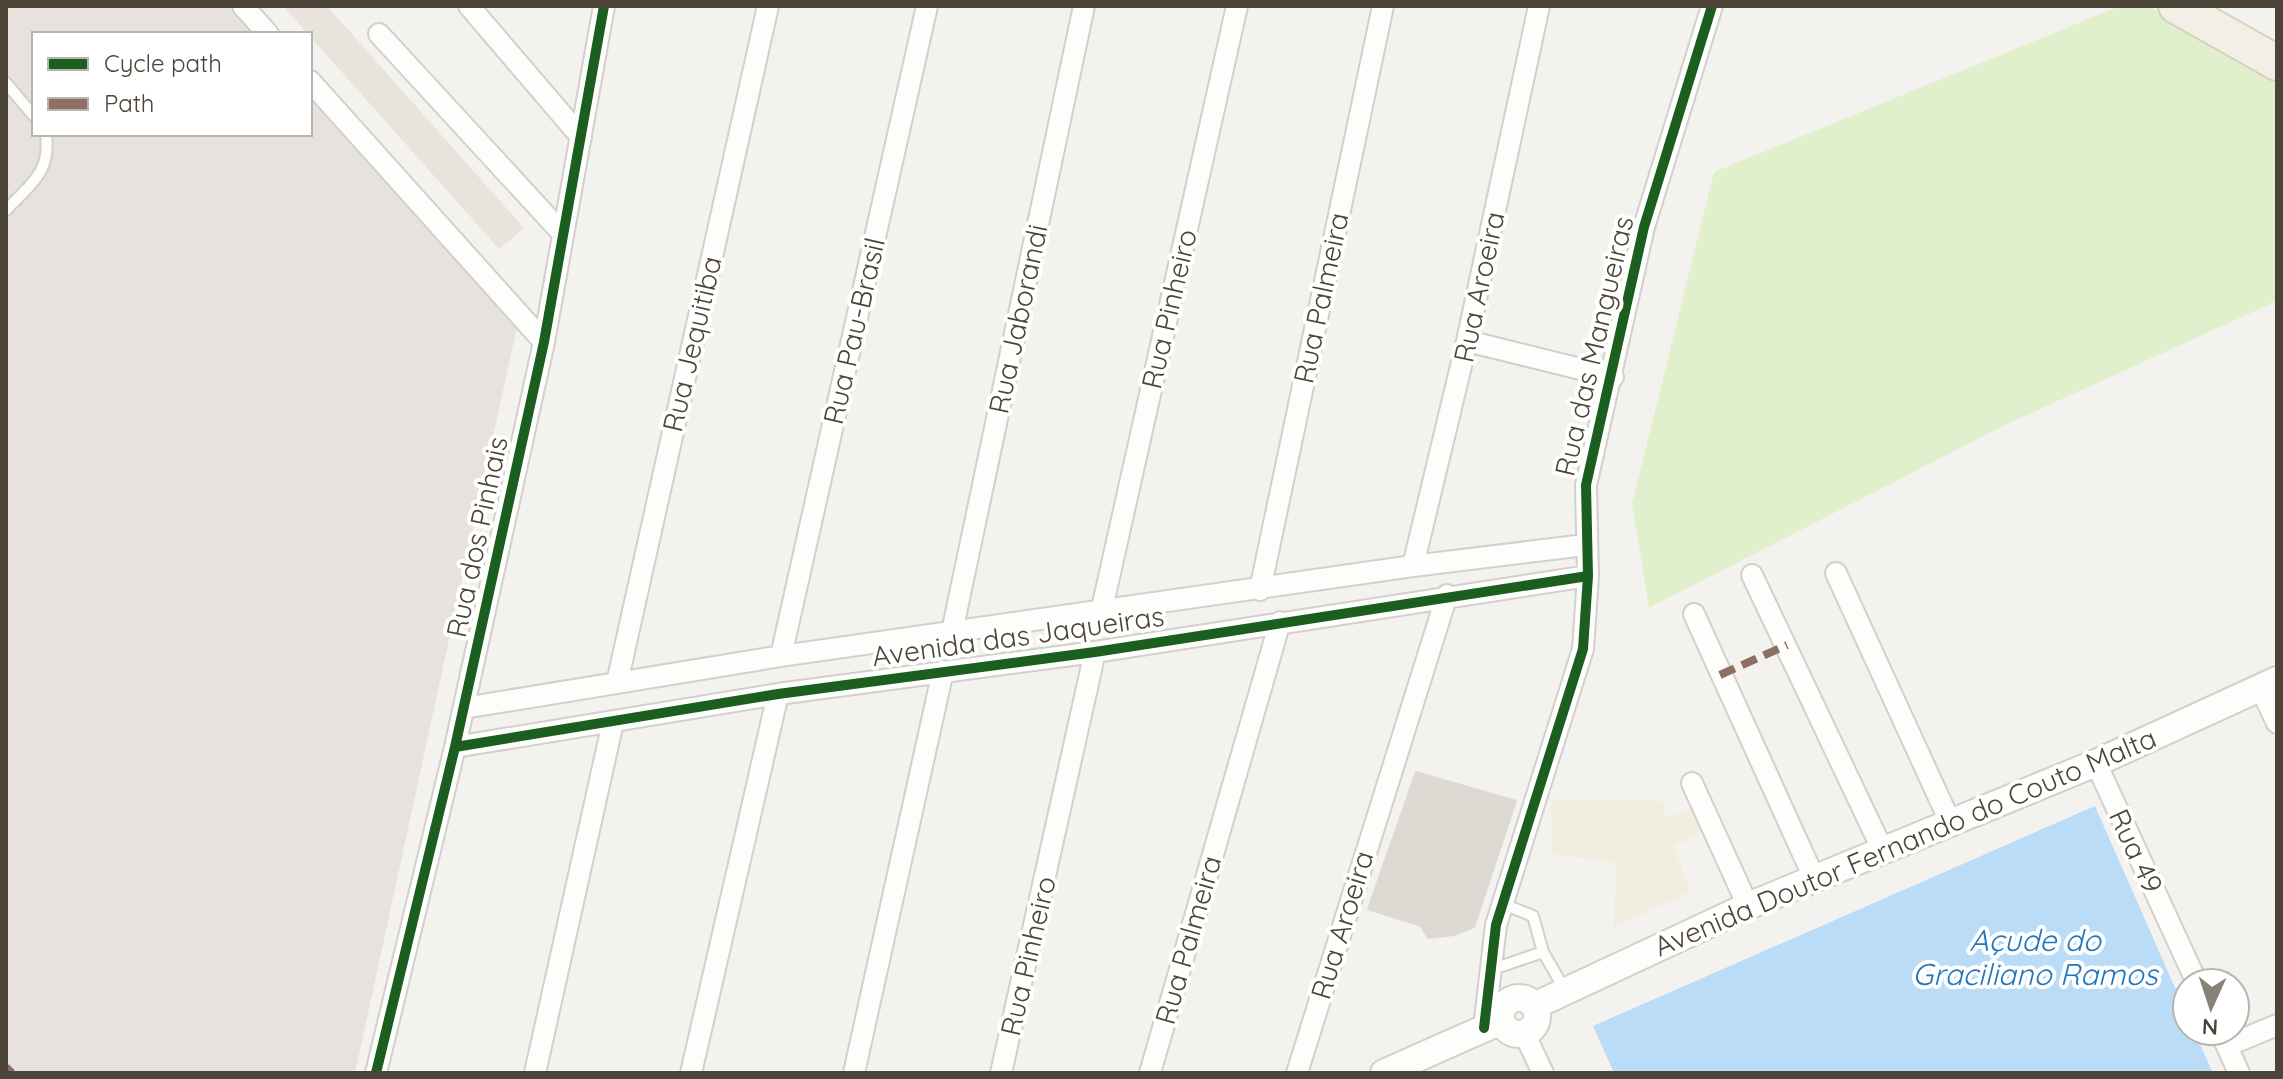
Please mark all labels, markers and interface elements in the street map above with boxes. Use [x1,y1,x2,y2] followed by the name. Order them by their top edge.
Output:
[32,32,312,136] legend
[104,48,222,78] text: Cycle path
[104,88,155,118] text: Path
[1445,208,1512,366] street label: Rua Aroeira
[1285,209,1356,387] street label: Rua Palmeira
[1547,213,1640,479] street label: Rua das Mangueiras
[980,221,1055,417] street label: Rua Jaborandi
[1133,226,1204,392] street label: Rua Pinheiro
[815,234,892,428] street label: Rua Pau-Brasil
[654,253,729,435] street label: Rua Jequitiba
[438,433,515,641] street label: Rua dos Pinhais
[870,598,1166,673] street label: Avenida das Jaqueiras
[1649,720,2161,964] street label: Avenida Doutor Fernando do Couto Malta
[2102,803,2171,898] street label: Rua 49
[1302,846,1381,1003] street label: Rua Aroeira
[1147,852,1228,1028] street label: Rua Palmeira
[992,873,1063,1039] street label: Rua Pinheiro
[1912,921,2160,993] water label: Açude do Graciliano Ramos
[2171,967,2251,1047] north arrow
[2201,1013,2219,1041] text: N

